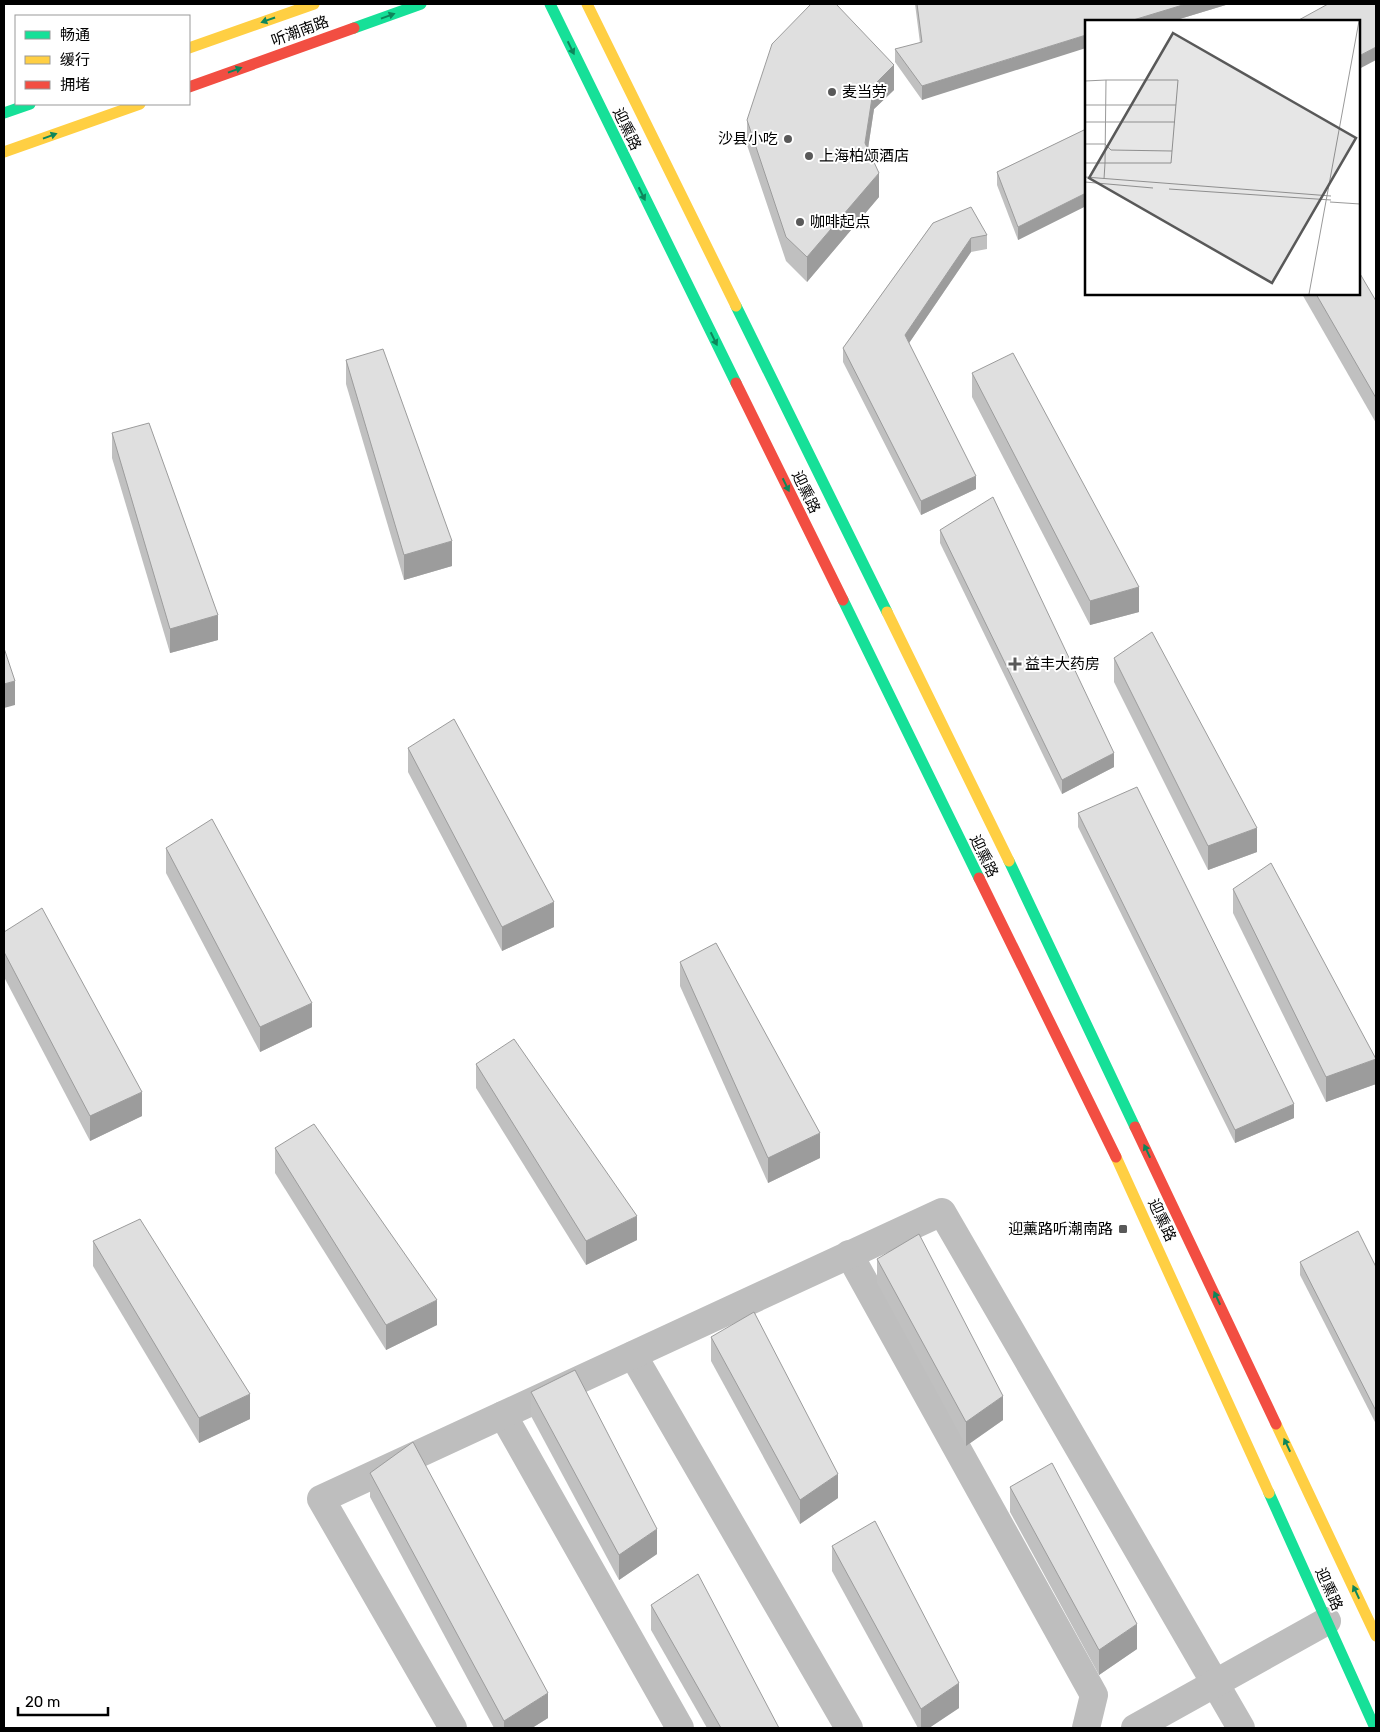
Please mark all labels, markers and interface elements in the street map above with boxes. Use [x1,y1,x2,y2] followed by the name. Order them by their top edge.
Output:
[269,12,331,50] street label: 听潮南路
[381,12,396,20] one-way arrow
[15,15,190,105] legend
[260,16,275,24] one-way arrow
[1085,20,1360,295] inset map
[60,26,90,44] text: 畅通
[567,41,575,55] one-way arrow
[60,51,90,69] text: 缓行
[227,66,242,73] one-way arrow
[60,76,90,94] text: 拥堵
[842,83,887,101] place label: 麦当劳
[826,86,838,98] marker: 麦当劳
[609,105,645,153] street label: 迎熏路
[718,130,778,148] place label: 沙县小吃
[42,132,57,139] one-way arrow
[782,133,794,145] marker: 沙县小吃
[819,147,909,165] place label: 上海柏颂酒店
[803,150,815,162] marker: 上海柏颂酒店
[638,186,646,201] one-way arrow
[810,213,870,231] place label: 咖啡起点
[794,216,806,228] marker: 咖啡起点
[710,332,718,347] one-way arrow
[788,468,824,516] street label: 迎熏路
[781,478,790,493] one-way arrow
[1025,655,1100,673] place label: 益丰大药房
[1009,658,1021,670] marker: 益丰大药房
[966,832,1002,880] street label: 迎熏路
[1143,1144,1151,1158] one-way arrow
[1144,1196,1180,1244] street label: 迎熏路
[1008,1220,1113,1238] place label: 迎薰路听潮南路
[1117,1223,1129,1235] marker: 迎薰路听潮南路
[1213,1291,1221,1305] one-way arrow
[1283,1438,1291,1452] one-way arrow
[1312,1565,1346,1613] street label: 迎熏路
[1351,1585,1359,1599] one-way arrow
[18,1684,108,1716] scale bar
[25,1693,60,1711] text: 20 m

